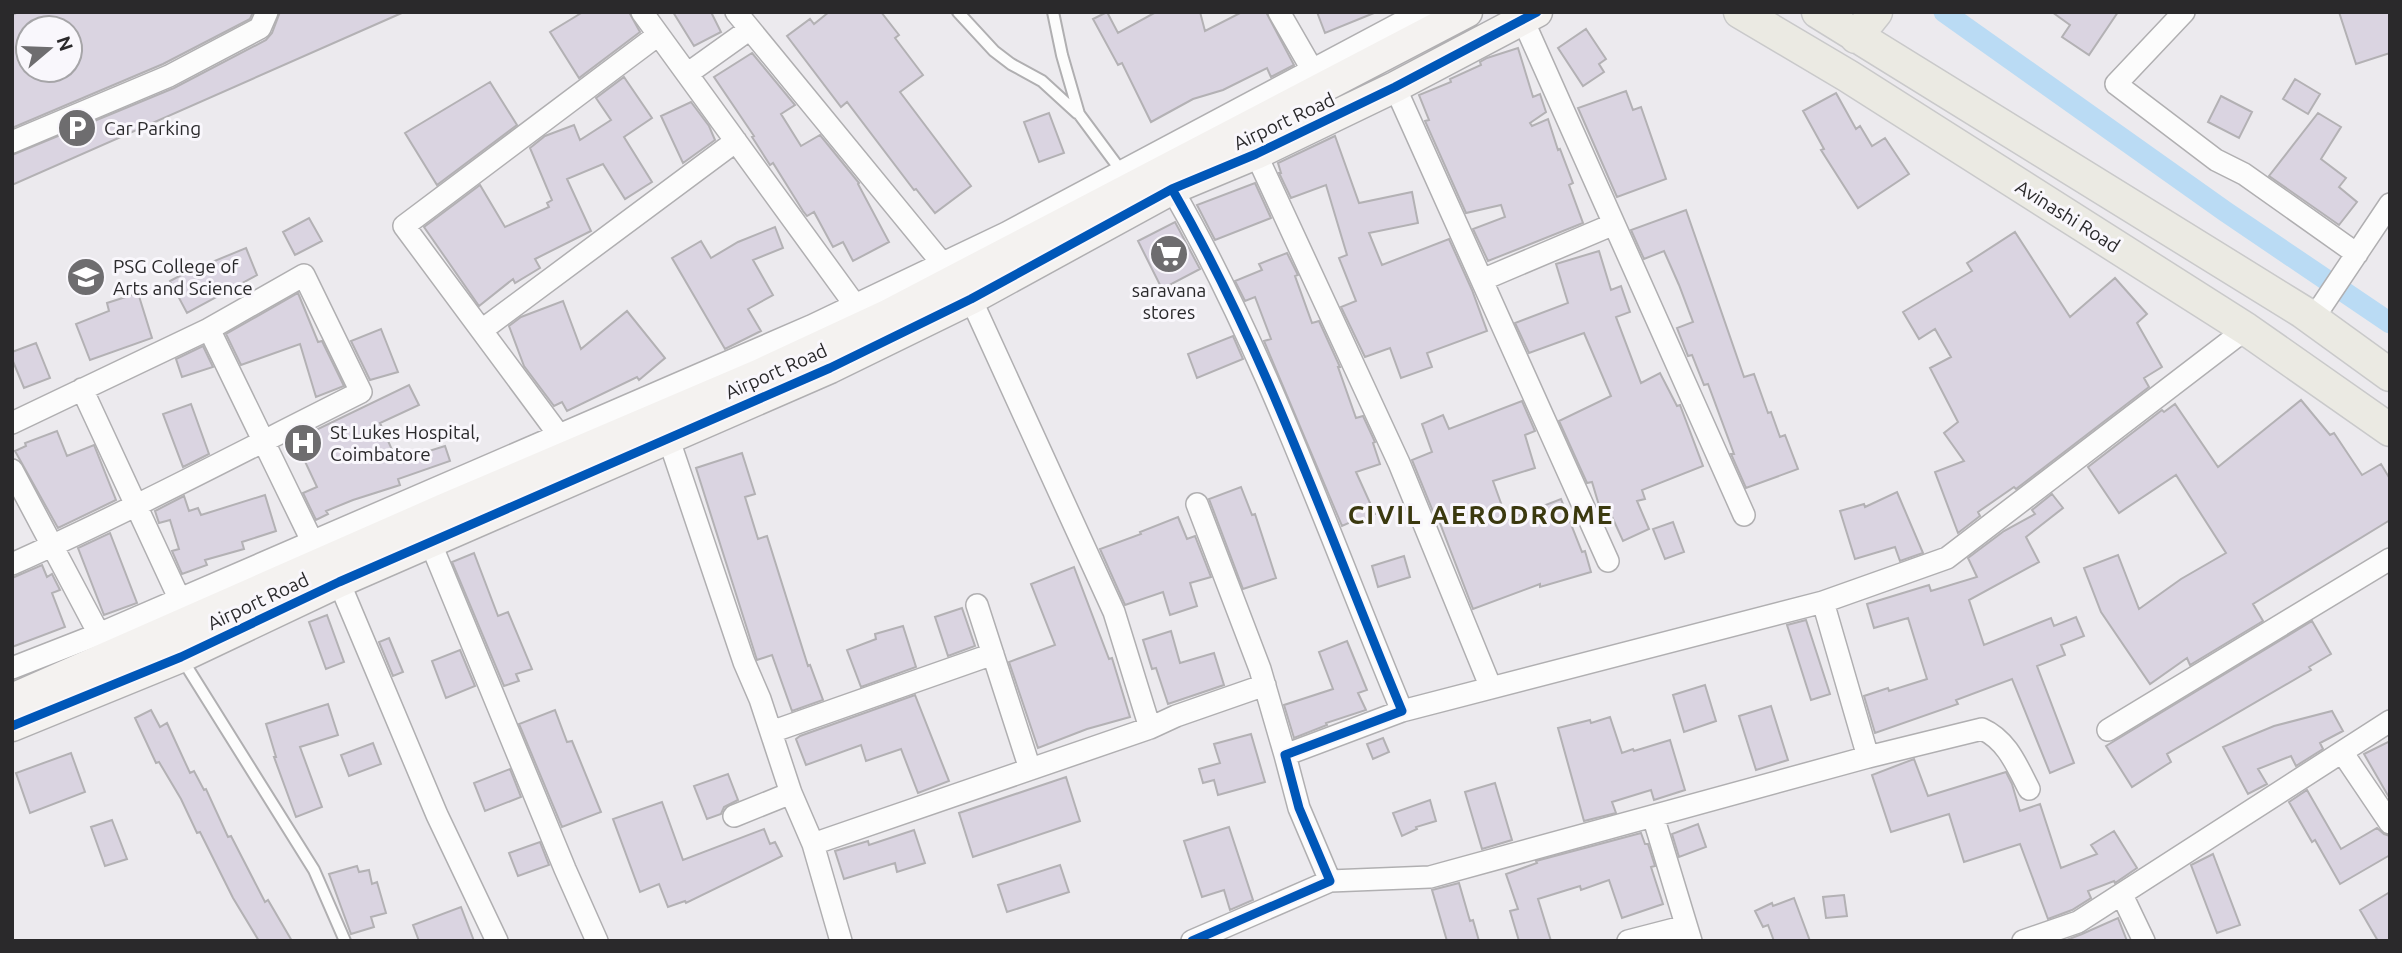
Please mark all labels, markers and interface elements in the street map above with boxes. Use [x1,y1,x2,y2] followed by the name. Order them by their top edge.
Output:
[14,14,84,84] north arrow
[52,33,78,54] text: N
[1230,88,1338,154] street label: Airport Road
[56,107,98,149] parking icon: Car Parking
[104,117,201,139] place label: Car Parking
[2012,175,2124,257] street label: Avinashi Road
[1148,233,1190,275] supermarket icon: saravana stores
[113,255,253,299] place label: PSG College of Arts and Science
[65,256,107,298] school or university icon: PSG College of Arts and Science
[1132,279,1206,323] place label: saravana stores
[722,339,830,403] street label: Airport Road
[330,421,480,465] place label: St Lukes Hospital, Coimbatore
[282,422,324,464] hospital icon: St Lukes Hospital, Coimbatore
[1348,500,1614,529] district label: CIVIL AERODROME
[204,568,312,634] street label: Airport Road

